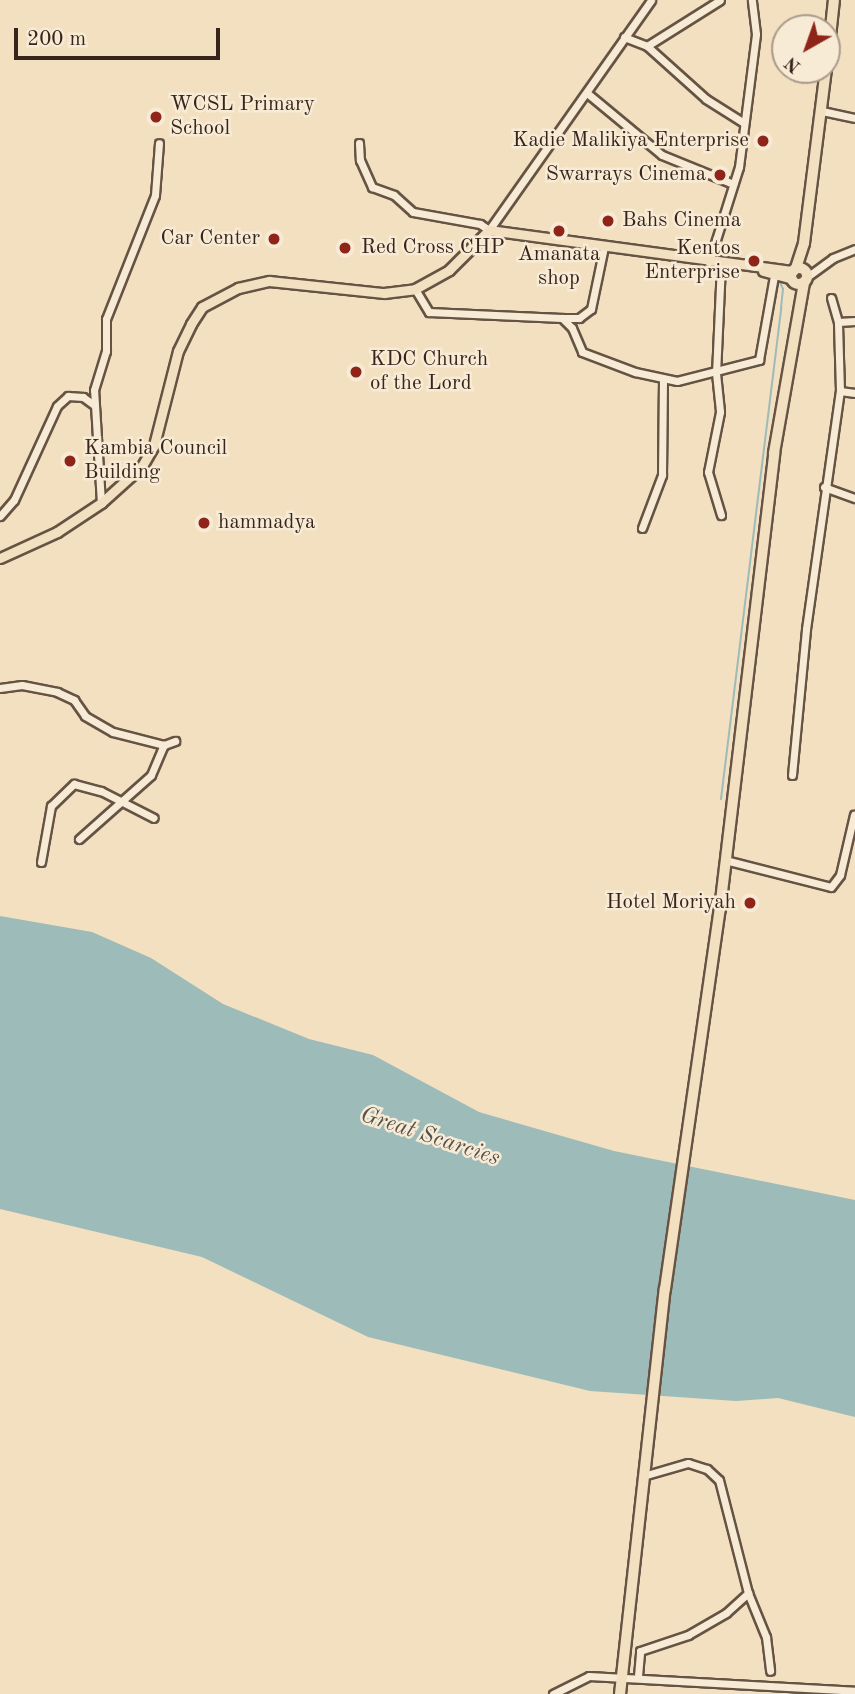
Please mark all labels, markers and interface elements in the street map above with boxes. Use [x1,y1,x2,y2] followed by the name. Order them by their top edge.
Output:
[18,14,224,58] scale bar
[771,14,841,84] north arrow
[27,29,86,50] text: 200 m
[782,52,805,76] text: N
[170,92,315,142] place label: WCSL Primary School
[148,109,164,125] marker: WCSL Primary School
[513,128,749,154] place label: Kadie Malikiya Enterprise
[755,133,771,149] marker: Kadie Malikiya Enterprise
[546,162,706,188] place label: Swarrays Cinema
[712,167,728,183] marker: Swarrays Cinema
[622,208,741,234] place label: Bahs Cinema
[600,213,616,229] marker: Bahs Cinema
[551,223,567,239] marker: Amanata shop
[160,226,260,252] place label: Car Center
[266,231,282,247] marker: Car Center
[361,235,505,261] place label: Red Cross CHP
[645,236,740,286] place label: Kentos Enterprise
[335,238,355,258] marker: Red Cross CHP
[518,242,600,292] place label: Amanata shop
[746,253,762,269] marker: Kentos Enterprise
[370,347,488,397] place label: KDC Church of the Lord
[348,364,364,380] marker: KDC Church of the Lord
[84,436,227,486] place label: Kambia Council Building
[62,453,78,469] marker: Kambia Council Building
[218,510,315,536] place label: hammadya
[196,515,212,531] marker: hammadya
[606,890,736,916] place label: Hotel Moriyah
[742,895,758,911] marker: Hotel Moriyah
[357,1101,503,1173] water label: Great Scarcies

